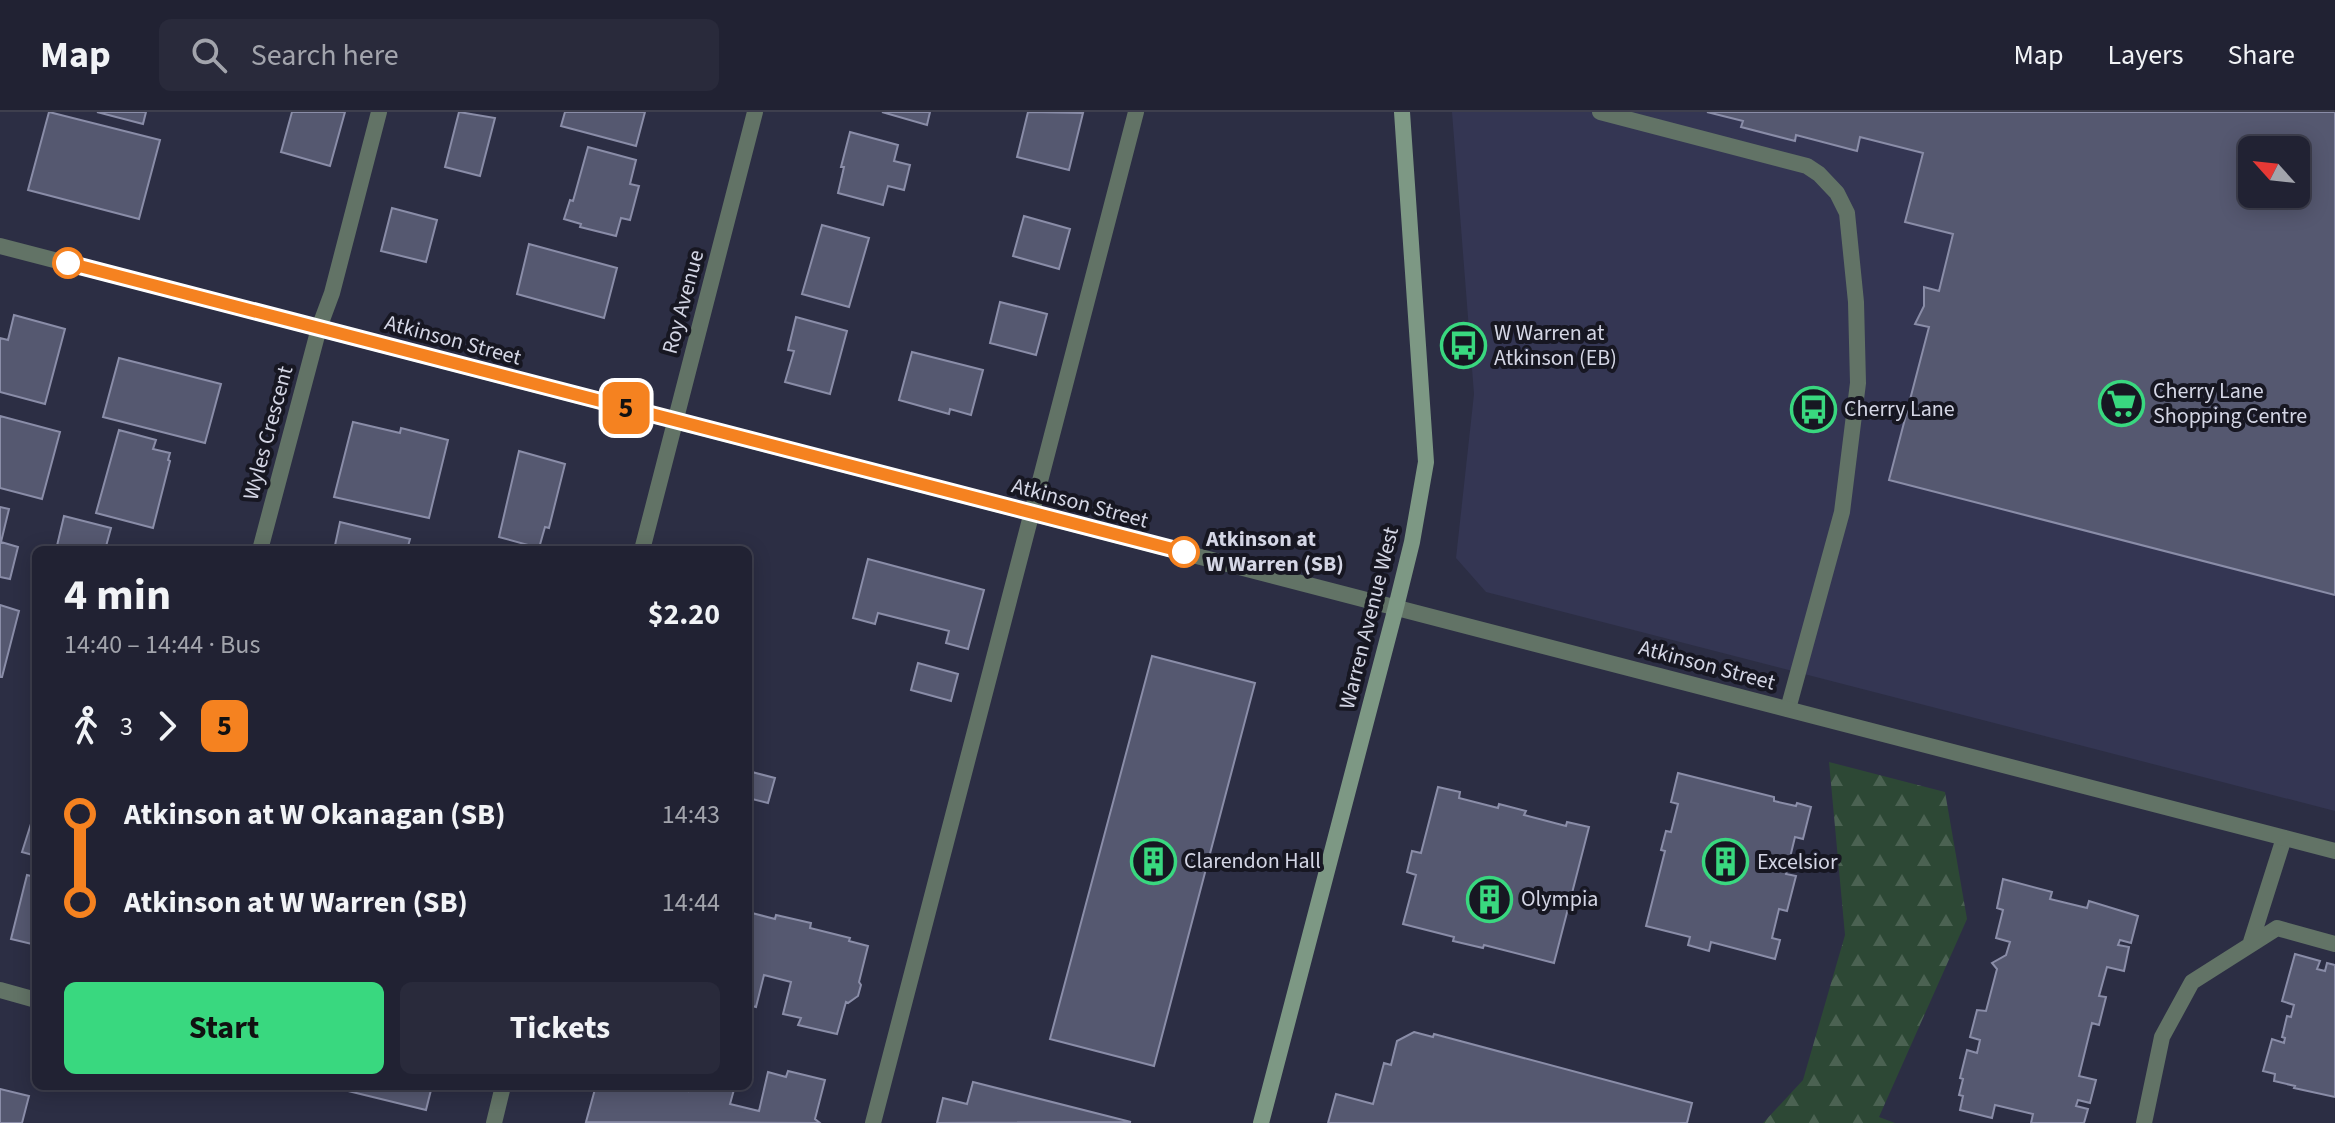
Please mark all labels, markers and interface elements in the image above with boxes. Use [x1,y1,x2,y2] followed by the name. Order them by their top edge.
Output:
[159,19,719,91] search box
[40,28,111,82] text: Map
[187,33,231,77] icon: search
[251,34,399,77] text: Search here
[2013,35,2063,75] text: Map
[2107,35,2183,75] text: Layers
[2227,35,2295,75] text: Share
[2238,136,2310,208] north arrow
[2238,136,2310,208] map controls
[654,246,712,358] street label: Roy Avenue
[53,248,83,278] unlabelled marker
[381,306,525,374] street label: Atkinson Street
[1494,317,1617,374] place label: W Warren at Atkinson (EB)
[1439,322,1487,370] bus stop icon: W Warren at Atkinson (EB)
[235,362,301,504] street label: Wyles Crescent
[2153,375,2307,432] place label: Cherry Lane Shopping Centre
[2098,380,2146,428] supermarket icon: Cherry Lane Shopping Centre
[600,382,652,434] line badge: 5
[1789,385,1837,433] bus stop icon: Cherry Lane
[619,388,633,428] text: 5
[1844,393,1955,425] place label: Cherry Lane
[1008,469,1152,537] street label: Atkinson Street
[1205,523,1344,580] place label: Atkinson at W Warren (SB)
[1331,523,1407,713] street label: Warren Avenue West
[1169,537,1199,567] marker: Atkinson at W Warren (SB)
[64,564,171,627] text: 4 min
[648,593,720,636] text: $2.20
[64,626,260,663] text: 14:40 – 14:44 · Bus
[1635,631,1779,699] street label: Atkinson Street
[64,704,108,748] icon: walk
[145,704,189,748] icon: forward
[217,706,232,746] text: 5
[120,708,133,745] text: 3
[124,793,506,836] text: Atkinson at W Okanagan (SB)
[662,796,720,833] text: 14:43
[1129,837,1177,885] building icon: Clarendon Hall
[1702,838,1750,886] building icon: Excelsior
[1184,845,1321,877] place label: Clarendon Hall
[1757,846,1838,878] place label: Excelsior
[1466,875,1514,923] building icon: Olympia
[124,881,468,924] text: Atkinson at W Warren (SB)
[1521,883,1598,915] place label: Olympia
[662,884,720,921] text: 14:44
[64,982,384,1074] button: Start
[400,982,720,1074] button: Tickets

